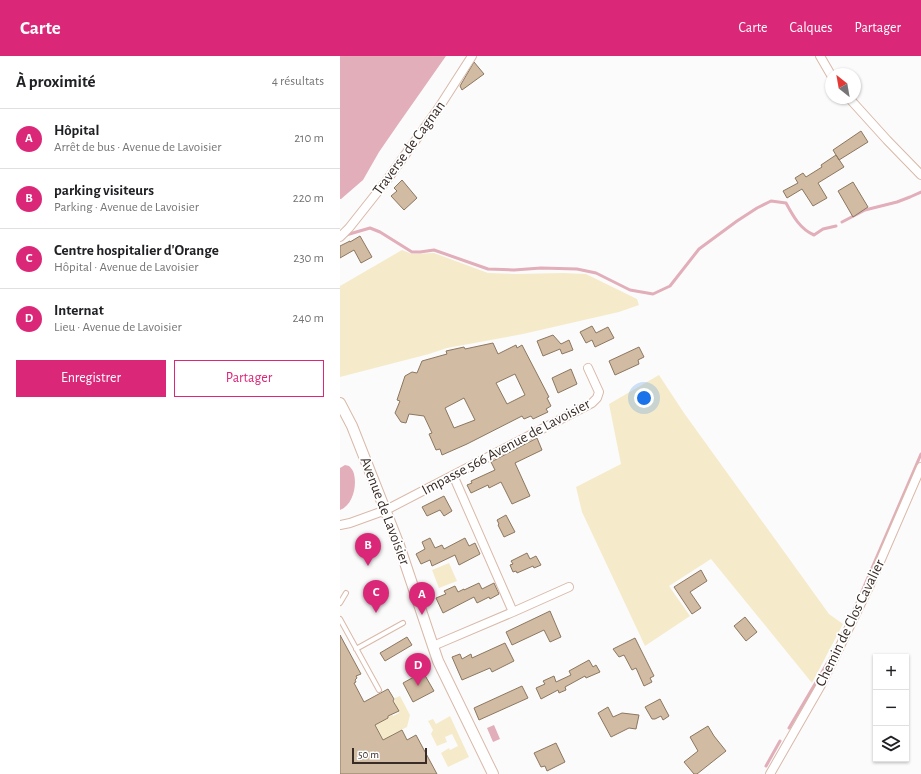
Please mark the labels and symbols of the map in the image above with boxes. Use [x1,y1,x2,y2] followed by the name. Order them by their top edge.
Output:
[825,68,861,104] north arrow
[370,98,448,198] street label: Traverse de Cagnan
[634,388,654,408] your location
[419,396,593,498] street label: Impasse 566 Avenue de Lavoisier
[357,455,413,567] street label: Avenue de Lavoisier
[355,533,381,566] pin: B
[813,557,887,689] street label: Chemin de Clos Cavalier
[363,580,389,613] pin: C
[409,582,435,615] pin: A
[405,653,431,686] pin: D
[352,746,427,765] scale bar

